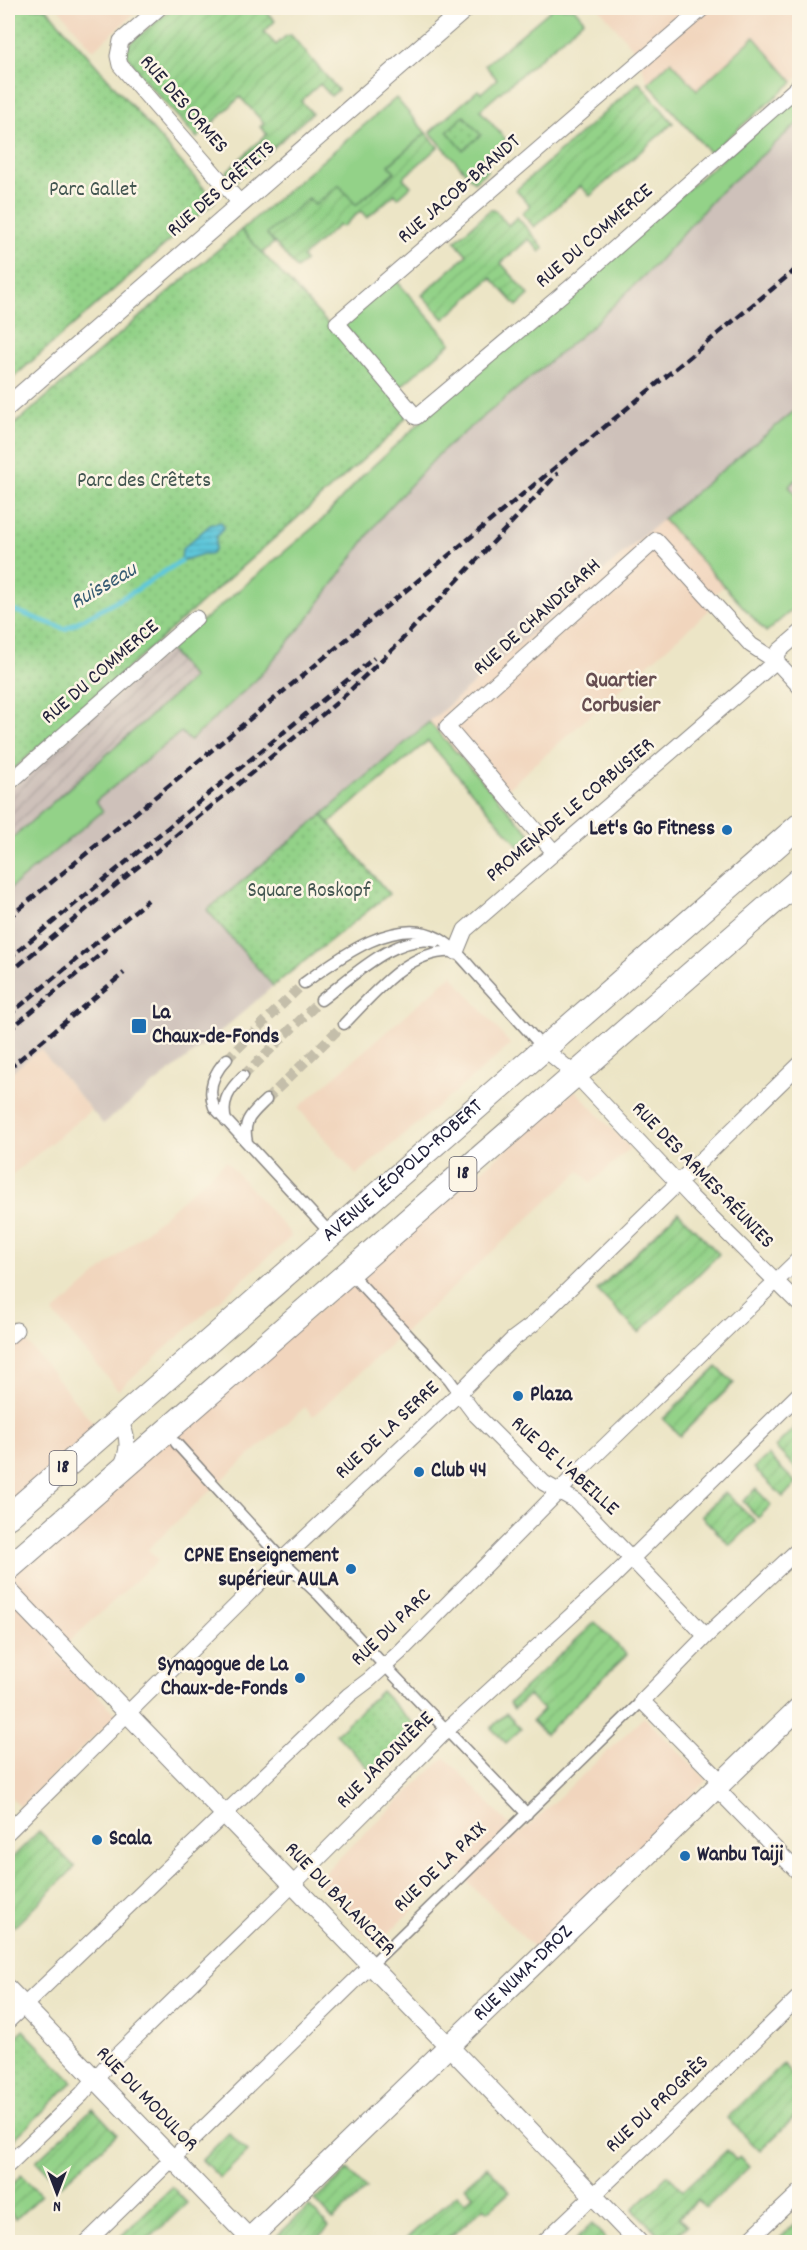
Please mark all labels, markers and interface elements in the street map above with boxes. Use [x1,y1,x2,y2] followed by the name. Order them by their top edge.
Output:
[131,49,235,161] street label: RUE DES ORMES
[392,128,529,252] street label: RUE JACOB-BRANDT
[161,134,283,246] street label: RUE DES CRÊTETS
[49,176,137,206] park label: Parc Gallet
[530,177,661,297] street label: RUE DU COMMERCE
[77,467,211,497] park label: Parc des Crêtets
[467,552,609,684] street label: RUE DE CHANDIGARH
[65,555,144,618] water label: Ruisseau
[36,613,167,733] street label: RUE DU COMMERCE
[582,666,661,722] district label: Quartier Corbusier
[480,731,662,891] street label: PROMENADE LE CORBUSIER
[589,815,715,845] place label: Let's Go Fitness
[720,823,734,837] marker: Let's Go Fitness
[248,877,371,907] park label: Square Roskopf
[152,999,279,1053] place label: La Chaux-de-Fonds
[130,1017,148,1035] marker: La Chaux-de-Fonds
[316,1092,491,1250] street label: AVENUE LÉOPOLD-ROBERT
[624,1096,780,1256] street label: RUE DES ARMES-RÉUNIES
[450,1157,476,1191] road number: 18
[329,1374,447,1488] street label: RUE DE LA SERRE
[530,1381,573,1411] place label: Plaza
[511,1389,525,1403] marker: Plaza
[503,1410,625,1524] street label: RUE DE L'ABEILLE
[50,1451,76,1485] road number: 18
[431,1457,487,1487] place label: Club 44
[412,1465,426,1479] marker: Club 44
[184,1542,339,1596] place label: CPNE Enseignement supérieur AULA
[344,1562,358,1576] marker: CPNE Enseignement supérieur AULA
[345,1582,439,1674] street label: RUE DU PARC
[158,1651,289,1705] place label: Synagogue de La Chaux-de-Fonds
[293,1671,307,1685] marker: Synagogue de La Chaux-de-Fonds
[330,1705,442,1817] street label: RUE JARDINIÈRE
[388,1816,494,1920] street label: RUE DE LA PAIX
[109,1825,153,1855] place label: Scala
[90,1833,104,1847] marker: Scala
[276,1836,402,1964] street label: RUE DU BALANCIER
[697,1841,783,1871] place label: Wanbu Taiji
[678,1849,692,1863] marker: Wanbu Taiji
[467,1918,581,2029] street label: RUE NUMA-DROZ
[88,2040,204,2160] street label: RUE DU MODULOR
[600,2049,716,2161] street label: RUE DU PROGRÈS
[27,2163,87,2223] north arrow
[53,2194,61,2217] text: N

